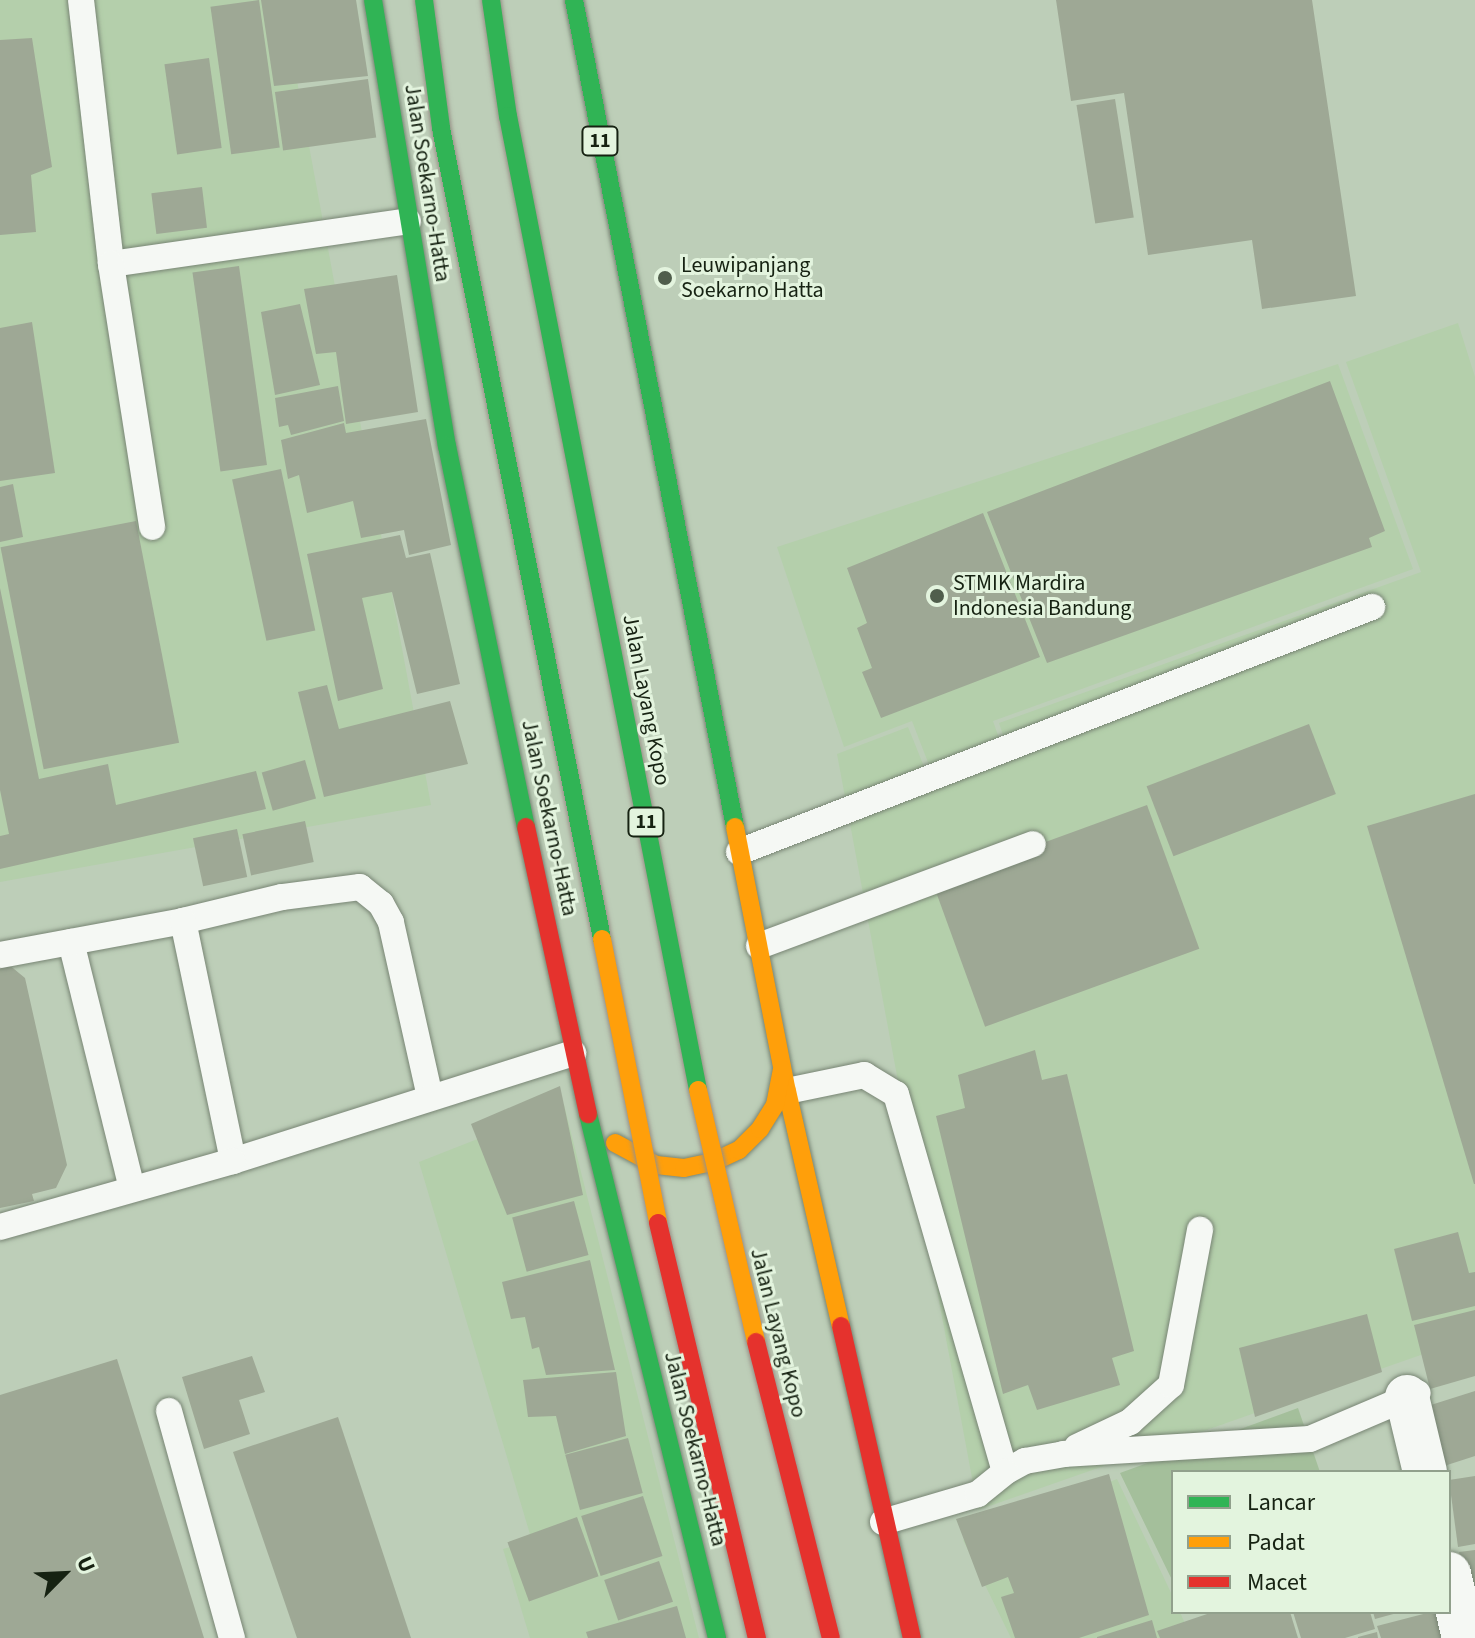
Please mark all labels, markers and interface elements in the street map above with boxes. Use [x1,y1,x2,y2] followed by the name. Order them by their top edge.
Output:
[398,82,456,284] street label: Jalan Soekarno-Hatta
[580,125,620,157] road number: 11
[681,252,824,304] place label: Leuwipanjang Soekarno Hatta
[656,269,674,287] marker: Leuwipanjang Soekarno Hatta
[953,570,1131,622] place label: STMIK Mardira Indonesia Bandung
[928,587,946,605] marker: STMIK Mardira Indonesia Bandung
[616,612,676,788] street label: Jalan Layang Kopo
[515,718,583,918] street label: Jalan Soekarno-Hatta
[626,806,666,838] road number: 11
[744,1246,812,1420] street label: Jalan Layang Kopo
[658,1349,732,1549] street label: Jalan Soekarno-Hatta
[1171,1470,1451,1614] legend
[1247,1485,1315,1520] text: Lancar
[1247,1525,1305,1560] text: Padat
[24,1534,104,1614] north arrow
[68,1551,104,1577] text: U
[1247,1565,1307,1600] text: Macet

